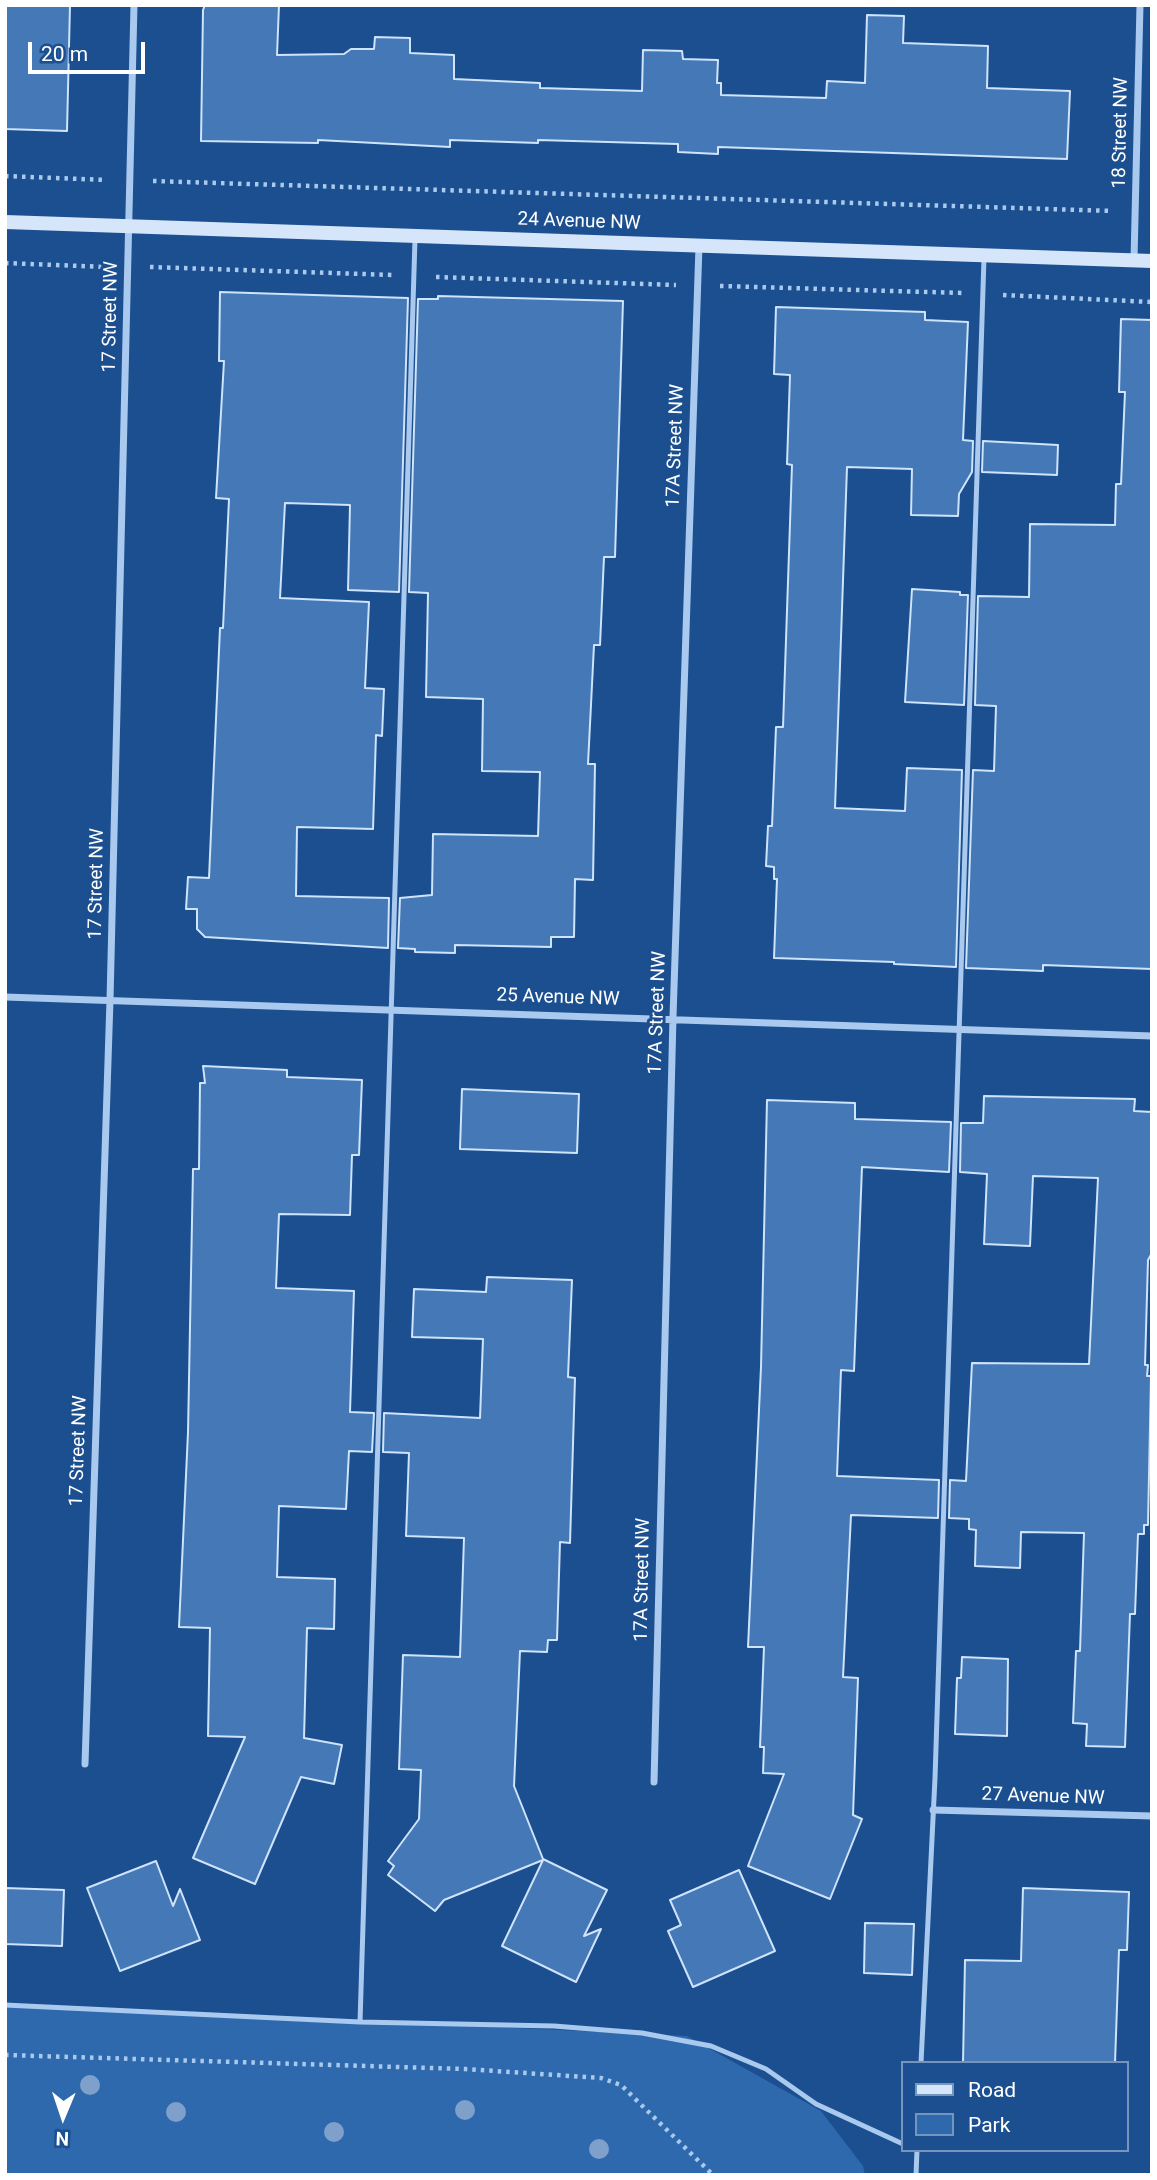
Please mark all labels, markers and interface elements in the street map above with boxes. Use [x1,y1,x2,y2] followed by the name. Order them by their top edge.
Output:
[32,28,149,72] scale bar
[41,42,88,66] text: 20 m
[1109,77,1133,189] street label: 18 Street NW
[517,208,641,236] street label: 24 Avenue NW
[99,261,123,373] street label: 17 Street NW
[662,384,690,508] street label: 17A Street NW
[85,828,109,940] street label: 17 Street NW
[644,951,672,1075] street label: 17A Street NW
[496,984,620,1012] street label: 25 Avenue NW
[66,1395,92,1507] street label: 17 Street NW
[631,1518,655,1642] street label: 17A Street NW
[981,1783,1105,1811] street label: 27 Avenue NW
[902,2061,1129,2152] legend
[968,2078,1016,2102] text: Road
[28,2082,98,2152] north arrow
[968,2113,1010,2137] text: Park
[55,2127,69,2150] text: N

